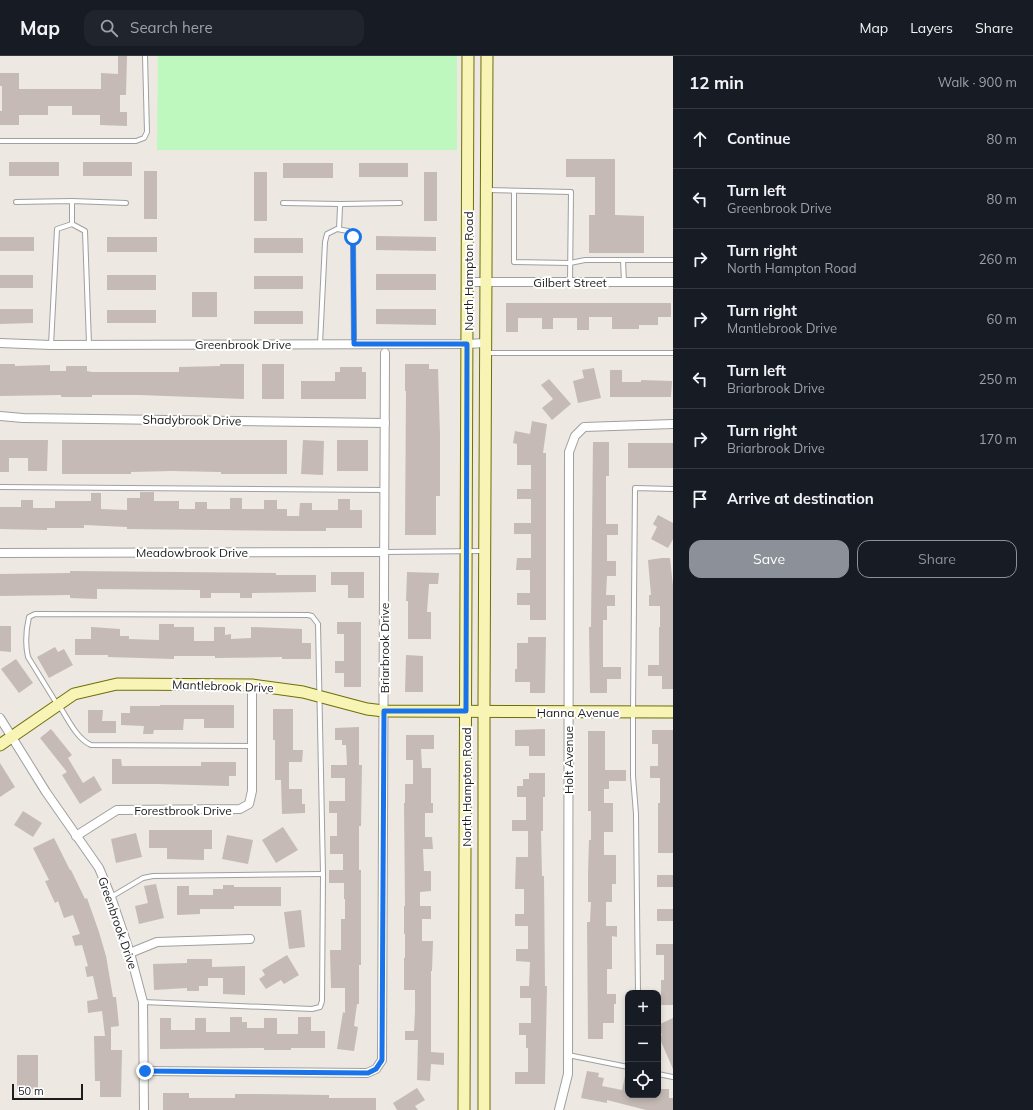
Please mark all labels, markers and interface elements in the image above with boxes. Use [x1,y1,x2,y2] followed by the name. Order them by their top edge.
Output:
[84,10,364,46] search box
[20,16,60,40] text: Map
[98,17,120,39] icon: search
[130,18,213,37] text: Search here
[859,19,888,37] text: Map
[910,19,953,37] text: Layers
[975,19,1013,37] text: Share
[689,72,744,93] text: 12 min
[938,74,1017,90] text: Walk · 900 m
[689,128,711,150] icon: ahead
[727,129,790,148] text: Continue
[987,131,1017,147] text: 80 m
[727,181,786,200] text: Turn left
[689,188,711,210] icon: left
[987,191,1017,207] text: 80 m
[727,200,832,216] text: Greenbrook Drive
[461,211,476,331] street label: North Hampton Road
[344,228,362,246] route start
[727,241,797,260] text: Turn right
[689,248,711,270] icon: right
[979,251,1017,267] text: 260 m
[727,260,856,276] text: North Hampton Road
[533,275,607,290] street label: Gilbert Street
[727,301,797,320] text: Turn right
[689,308,711,330] icon: right
[987,311,1017,327] text: 60 m
[727,320,837,336] text: Mantlebrook Drive
[195,337,291,352] street label: Greenbrook Drive
[727,361,786,380] text: Turn left
[689,368,711,390] icon: left
[979,371,1017,387] text: 250 m
[727,380,825,396] text: Briarbrook Drive
[142,412,242,428] street label: Shadybrook Drive
[727,421,797,440] text: Turn right
[689,428,711,450] icon: right
[979,431,1017,447] text: 170 m
[727,440,825,456] text: Briarbrook Drive
[689,488,711,510] icon: arrive
[727,489,874,508] text: Arrive at destination
[689,540,849,578] button: Save
[857,540,1017,578] button: Share
[136,545,248,560] street label: Meadowbrook Drive
[377,603,392,693] street label: Briarbrook Drive
[172,677,274,695] street label: Mantlebrook Drive
[537,705,619,720] street label: Hanna Avenue
[561,726,576,794] street label: Holt Avenue
[459,727,474,847] street label: North Hampton Road
[134,803,232,818] street label: Forestbrook Drive
[95,875,141,971] street label: Greenbrook Drive
[625,990,661,1098] map controls
[625,990,661,1026] button: +
[625,1026,661,1062] button: −
[136,1062,154,1080] route end
[625,1062,661,1098] button: locate
[12,1082,83,1101] scale bar
[18,1084,44,1098] text: 50 m

